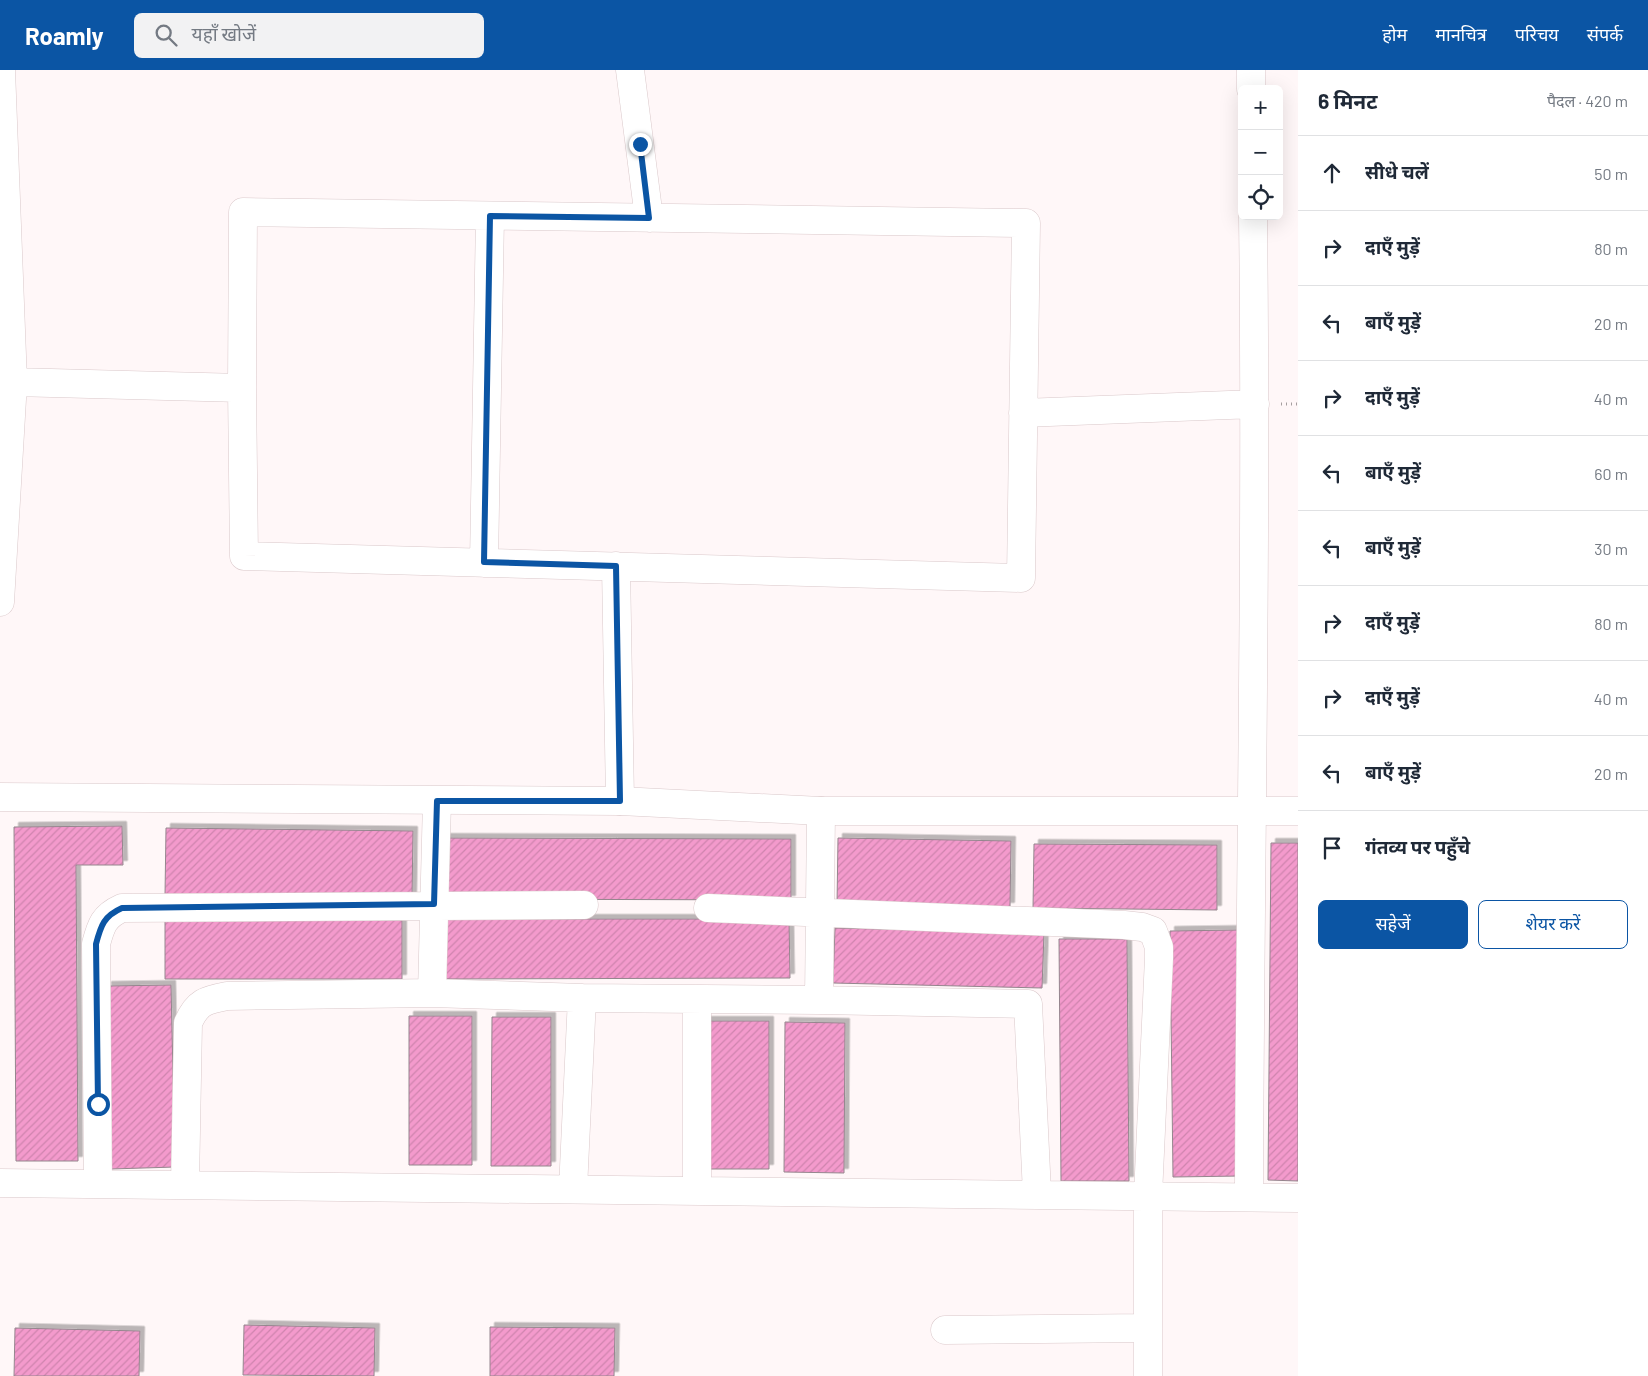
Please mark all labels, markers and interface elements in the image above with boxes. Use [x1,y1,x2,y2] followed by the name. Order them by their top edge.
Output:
[134,13,484,58] search box
[25,21,104,50] text: Roamly
[152,21,180,49] icon: search
[192,22,256,45] text: यहाँ खोजें
[1382,23,1407,45] text: होम
[1435,23,1487,45] text: मानचित्र
[1515,23,1559,45] text: परिचय
[1587,23,1623,45] text: संपर्क
[1238,85,1283,220] map controls
[1238,85,1283,130] button: +
[1318,88,1378,113] text: 6 मिनट
[1547,91,1628,110] text: पैदल · 420 m
[1238,130,1283,175] button: −
[629,133,652,156] route end
[1318,159,1346,187] icon: ahead
[1365,160,1429,183] text: सीधे चलें
[1594,164,1628,183] text: 50 m
[1238,175,1283,220] button: locate
[1318,234,1346,262] icon: right
[1365,235,1420,258] text: दाएँ मुड़ें
[1594,239,1628,258] text: 80 m
[1318,309,1346,337] icon: left
[1365,310,1421,333] text: बाएँ मुड़ें
[1594,314,1628,333] text: 20 m
[1318,384,1346,412] icon: right
[1365,385,1420,408] text: दाएँ मुड़ें
[1594,389,1628,408] text: 40 m
[1318,459,1346,487] icon: left
[1365,460,1421,483] text: बाएँ मुड़ें
[1594,464,1628,483] text: 60 m
[1318,534,1346,562] icon: left
[1365,535,1421,558] text: बाएँ मुड़ें
[1594,539,1628,558] text: 30 m
[1318,609,1346,637] icon: right
[1365,610,1420,633] text: दाएँ मुड़ें
[1594,614,1628,633] text: 80 m
[1318,684,1346,712] icon: right
[1365,685,1420,708] text: दाएँ मुड़ें
[1594,689,1628,708] text: 40 m
[1318,759,1346,787] icon: left
[1365,760,1421,783] text: बाएँ मुड़ें
[1594,764,1628,783] text: 20 m
[1318,834,1346,862] icon: arrive
[1365,835,1470,858] text: गंतव्य पर पहुँचे
[1318,900,1468,949] button: सहेजें
[1478,900,1628,949] button: शेयर करें
[87,1093,110,1116] route start

